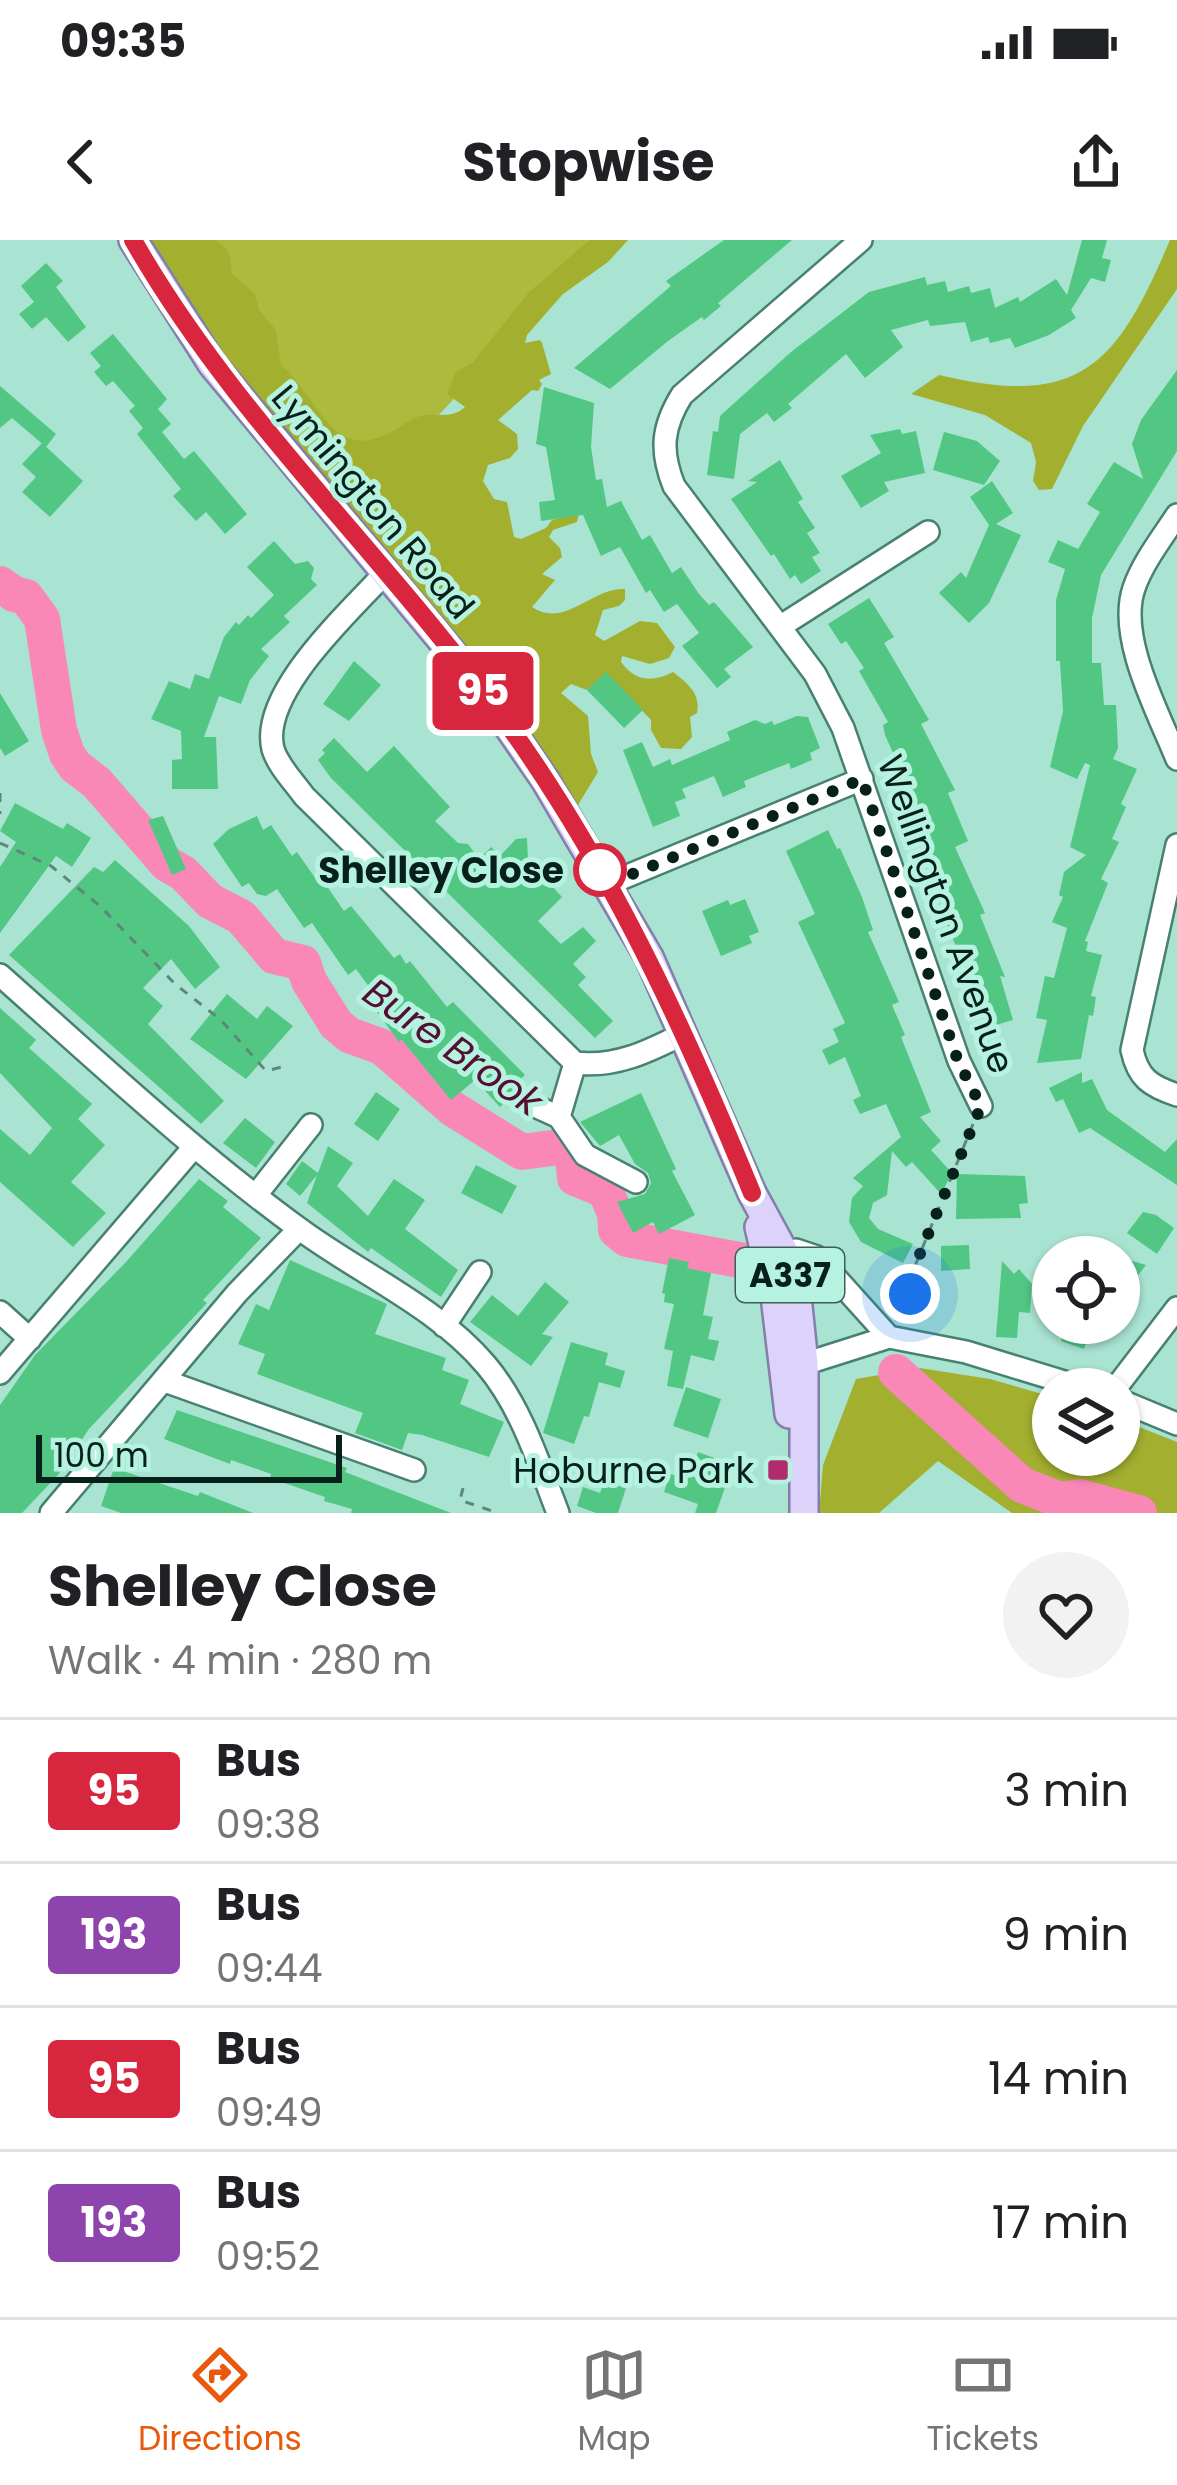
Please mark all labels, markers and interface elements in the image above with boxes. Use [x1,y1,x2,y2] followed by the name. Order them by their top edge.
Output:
[60,10,186,73] text: 09:35
[462,124,715,200] text: Stopwise
[48,129,114,195] icon: back
[1063,129,1129,195] icon: share
[260,374,486,630] street label: Lymington Road
[429,652,537,730] line badge: 95
[456,661,510,720] text: 95
[865,748,1027,1080] street label: Wellington Avenue
[318,845,564,896] place label: Shelley Close
[575,845,625,895] marker: Shelley Close
[352,965,555,1130] water label: Bure Brook
[1032,1236,1140,1476] map controls
[1032,1236,1140,1344] button: locate
[736,1248,844,1302] road number: A337
[880,1264,940,1324] your location
[1032,1368,1140,1476] button: layers
[36,1429,342,1482] scale bar
[54,1432,149,1479] text: 100 m
[513,1445,754,1496] place label: Hoburne Park
[765,1457,791,1483] marker: Hoburne Park
[48,1546,437,1626] text: Shelley Close
[1003,1552,1129,1678] button: heart
[48,1633,432,1688] text: Walk · 4 min · 280 m
[216,1729,301,1792] text: Bus
[1004,1759,1129,1822] text: 3 min
[87,1761,141,1820] text: 95
[216,1797,321,1852] text: 09:38
[216,1873,301,1936] text: Bus
[1002,1903,1129,1966] text: 9 min
[80,1905,148,1964] text: 193
[216,1941,322,1996] text: 09:44
[216,2017,301,2080] text: Bus
[988,2047,1129,2110] text: 14 min
[87,2049,141,2108] text: 95
[216,2085,322,2140] text: 09:49
[216,2161,301,2224] text: Bus
[992,2191,1129,2254] text: 17 min
[80,2193,148,2252] text: 193
[216,2229,320,2284] text: 09:52
[138,2342,302,2464] tab: Directions
[578,2342,651,2464] tab: Map
[926,2342,1039,2464] tab: Tickets

